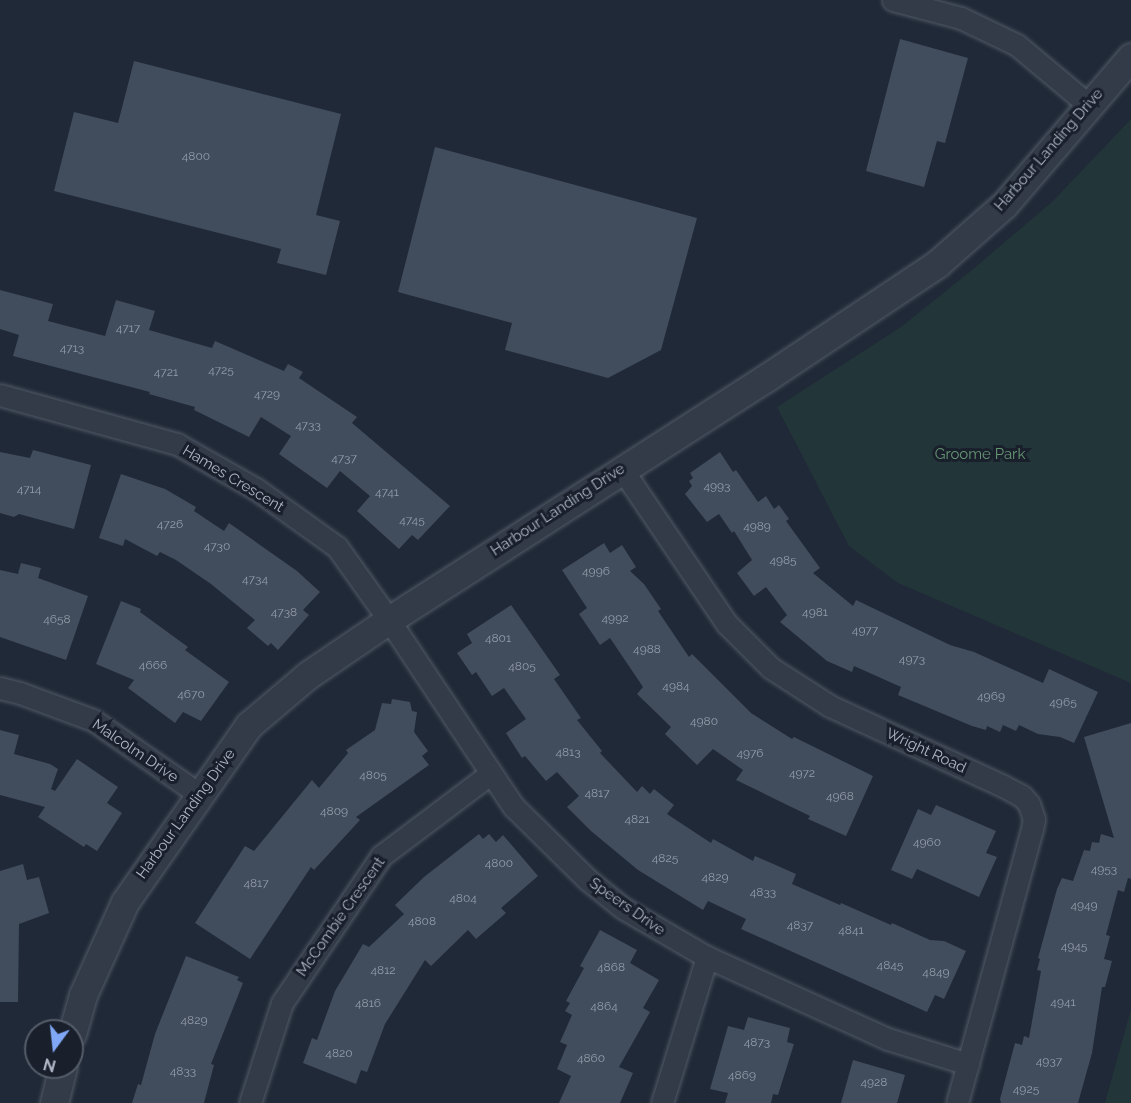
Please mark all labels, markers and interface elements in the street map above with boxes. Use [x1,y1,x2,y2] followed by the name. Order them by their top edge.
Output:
[991,85,1107,215] street label: Harbour Landing Drive
[182,150,210,164] house number: 4800
[116,322,140,336] house number: 4717
[60,342,84,356] house number: 4713
[208,364,234,378] house number: 4725
[154,366,178,380] house number: 4721
[254,388,280,402] house number: 4729
[295,419,321,433] house number: 4733
[179,442,287,516] street label: Hames Crescent
[935,446,1025,464] park label: Groome Park
[331,452,357,466] house number: 4737
[487,460,629,560] street label: Harbour Landing Drive
[703,480,731,494] house number: 4993
[17,483,41,497] house number: 4714
[375,486,399,500] house number: 4741
[399,514,425,528] house number: 4745
[157,518,183,532] house number: 4726
[743,520,771,534] house number: 4989
[204,540,230,554] house number: 4730
[769,554,797,568] house number: 4985
[582,565,610,579] house number: 4996
[242,573,268,587] house number: 4734
[271,606,297,620] house number: 4738
[802,606,828,620] house number: 4981
[602,612,628,626] house number: 4992
[43,613,71,627] house number: 4658
[852,624,878,638] house number: 4977
[485,632,511,646] house number: 4801
[633,643,661,657] house number: 4988
[899,653,925,667] house number: 4973
[139,659,167,673] house number: 4666
[508,660,536,674] house number: 4805
[662,680,690,694] house number: 4984
[177,688,205,702] house number: 4670
[977,690,1005,704] house number: 4969
[1049,696,1077,710] house number: 4965
[690,715,718,729] house number: 4980
[89,716,181,786] street label: Malcolm Drive
[883,725,969,777] street label: Wright Road
[133,745,239,883] street label: Harbour Landing Drive
[555,746,581,760] house number: 4813
[736,747,764,761] house number: 4976
[789,767,815,781] house number: 4972
[359,769,387,783] house number: 4805
[584,787,610,801] house number: 4817
[826,790,854,804] house number: 4968
[320,805,348,819] house number: 4809
[624,813,650,827] house number: 4821
[913,836,941,850] house number: 4960
[652,852,678,866] house number: 4825
[293,854,389,980] street label: McCombie Crescent
[485,857,513,871] house number: 4800
[1091,863,1117,877] house number: 4953
[702,871,728,885] house number: 4829
[586,874,668,940] street label: Speers Drive
[243,877,269,891] house number: 4817
[750,886,776,900] house number: 4833
[449,892,477,906] house number: 4804
[1070,899,1098,913] house number: 4949
[408,915,436,929] house number: 4808
[787,919,813,933] house number: 4837
[838,924,864,938] house number: 4841
[1061,940,1087,954] house number: 4945
[877,959,903,973] house number: 4845
[597,961,625,975] house number: 4868
[370,964,396,978] house number: 4812
[922,966,950,980] house number: 4849
[1050,996,1076,1010] house number: 4941
[355,997,381,1011] house number: 4816
[590,1000,618,1014] house number: 4864
[181,1014,207,1028] house number: 4829
[24,1019,84,1079] north arrow
[744,1036,770,1050] house number: 4873
[325,1047,353,1061] house number: 4820
[577,1052,605,1066] house number: 4860
[41,1054,58,1076] text: N
[1036,1055,1062,1069] house number: 4937
[170,1065,196,1079] house number: 4833
[728,1069,756,1083] house number: 4869
[861,1076,887,1090] house number: 4928
[1013,1083,1039,1097] house number: 4925

